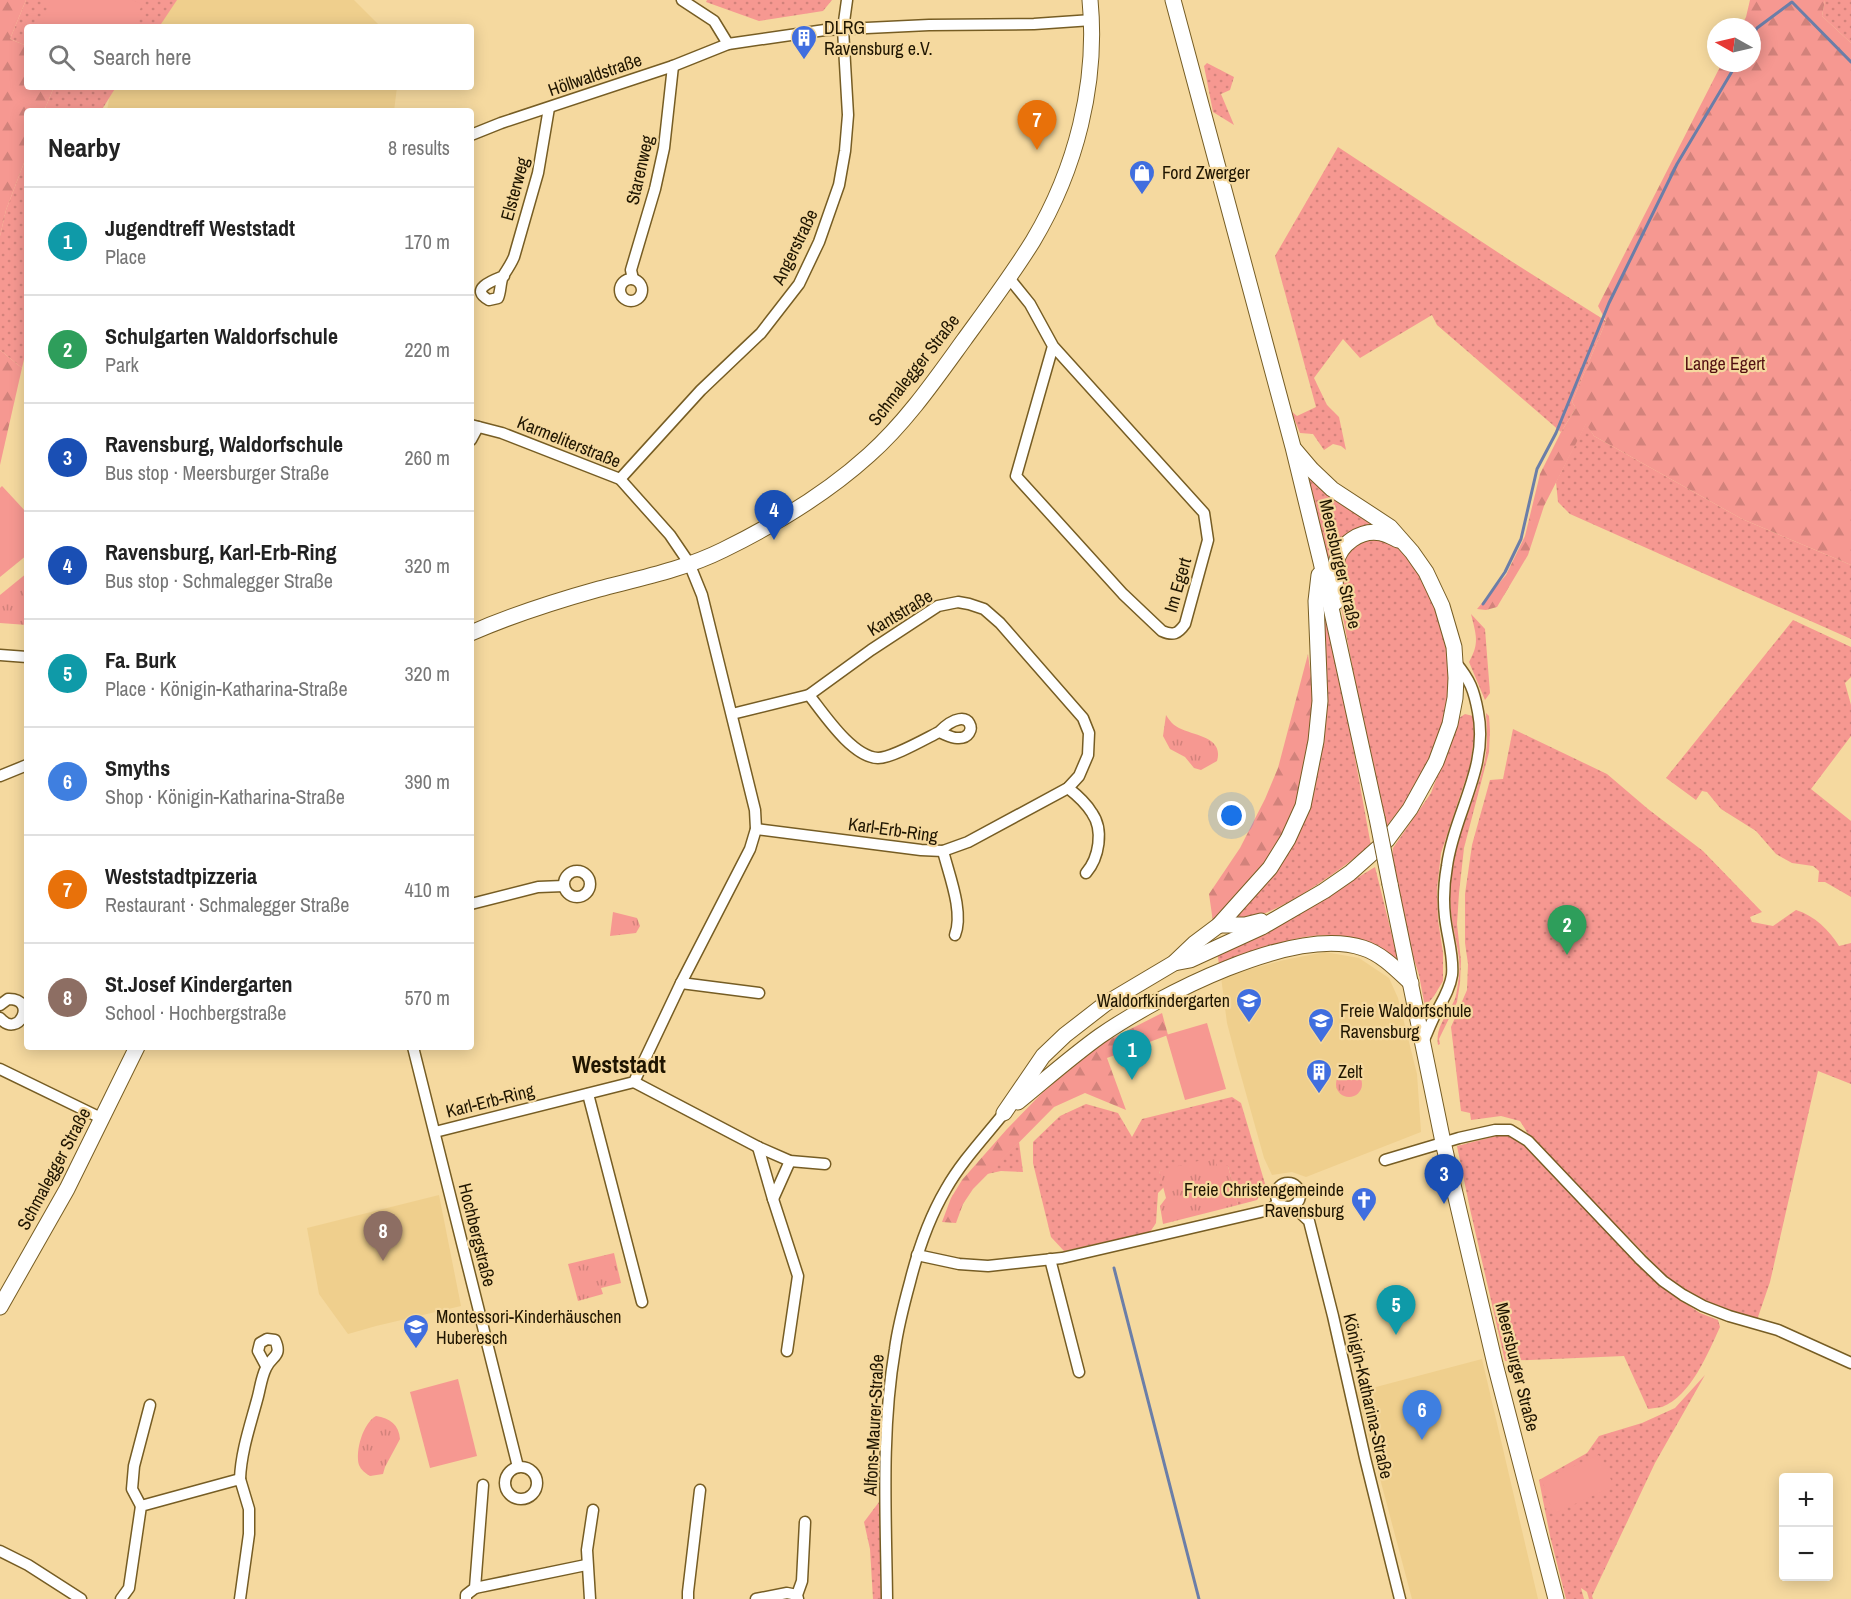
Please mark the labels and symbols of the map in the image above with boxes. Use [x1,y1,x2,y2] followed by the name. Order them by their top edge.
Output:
[824,15,933,61] place label: DLRG Ravensburg e.V.
[1707,18,1761,72] north arrow
[789,23,819,61] building icon: DLRG Ravensburg e.V.
[545,47,645,102] street label: Höllwaldstraße
[1018,100,1056,150] pin: 7
[619,132,660,207] street label: Starenweg
[494,154,535,223] street label: Elsterweg
[1127,158,1157,196] shop icon: Ford Zwerger
[1162,160,1250,185] place label: Ford Zwerger
[765,205,824,290] street label: Angerstraße
[862,309,965,431] street label: Schmalegger Straße
[1685,351,1765,376] park label: Lange Egert
[514,409,625,474] street label: Karmeliterstraße
[754,490,794,540] pin: 4
[1313,497,1368,631] street label: Meersburger Straße
[1158,555,1197,615] street label: Im Egert
[862,583,937,642] street label: Kantstraße
[1217,801,1246,830] your location
[847,811,940,848] street label: Karl-Erb-Ring
[1548,906,1586,955] pin: 2
[1234,986,1264,1024] school or university icon: Waldorfkindergarten
[1097,988,1230,1013] place label: Waldorfkindergarten
[1340,998,1472,1044] place label: Freie Waldorfschule Ravensburg
[1306,1006,1336,1044] school or university icon: Freie Waldorfschule Ravensburg
[1112,1030,1152,1080] pin: 1
[572,1048,666,1080] district label: Weststadt
[1304,1057,1334,1095] building icon: Zelt
[1338,1059,1363,1084] place label: Zelt
[443,1077,537,1124] street label: Karl-Erb-Ring
[11,1103,96,1234] street label: Schmalegger Straße
[1424,1154,1464,1204] pin: 3
[1184,1177,1345,1223] place label: Freie Christengemeinde Ravensburg
[453,1181,502,1289] street label: Hochbergstraße
[1349,1185,1379,1223] church icon: Freie Christengemeinde Ravensburg
[364,1212,403,1261] pin: 8
[1376,1286,1416,1335] pin: 5
[1489,1300,1546,1434] street label: Meersburger Straße
[436,1304,621,1350] place label: Montessori-Kinderhäuschen Huberesch
[1337,1311,1400,1481] street label: Königin-Katharina-Straße
[401,1312,431,1350] school or university icon: Montessori-Kinderhäuschen Huberesch
[857,1353,890,1497] street label: Alfons-Maurer-Straße
[1402,1390,1442,1440] pin: 6

